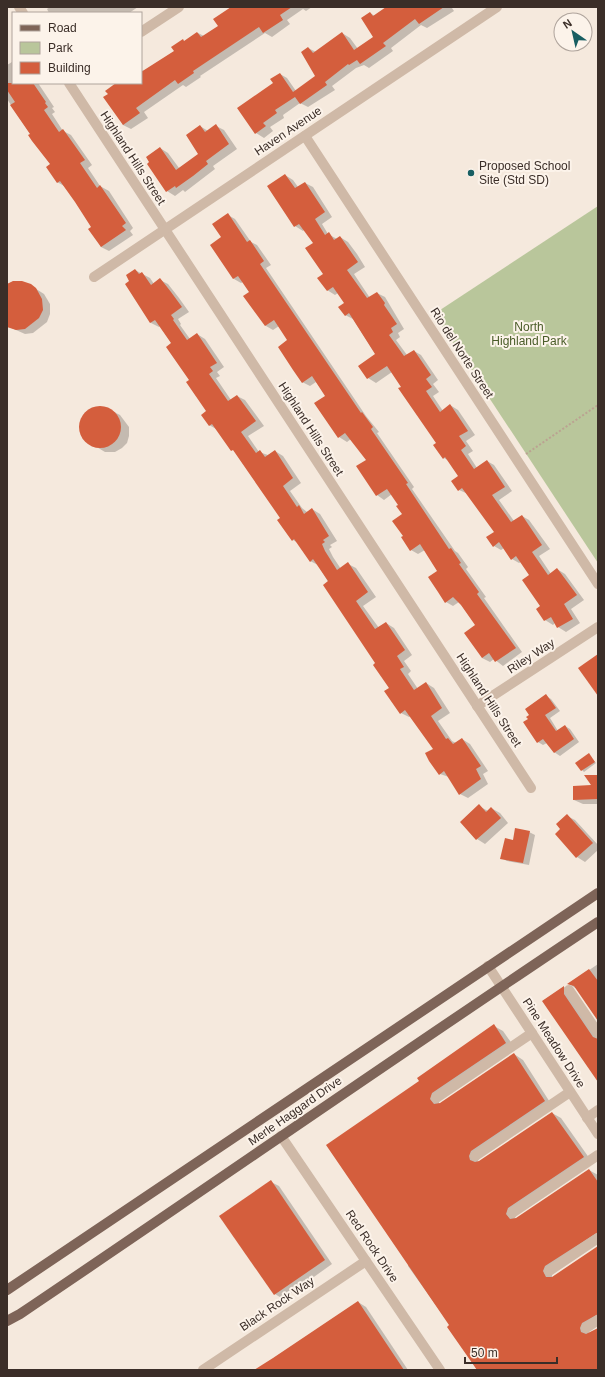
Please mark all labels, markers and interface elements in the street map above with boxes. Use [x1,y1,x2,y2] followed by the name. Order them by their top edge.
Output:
[12,12,142,84] legend
[553,12,593,52] north arrow
[561,16,574,31] text: N
[48,21,77,35] text: Road
[48,41,74,55] text: Park
[48,61,91,75] text: Building
[252,103,324,159] street label: Haven Avenue
[98,109,169,208] street label: Highland Hills Street
[479,159,570,187] place label: Proposed School Site (Std SD)
[466,168,476,178] marker: Proposed School Site (Std SD)
[427,305,497,402] street label: Rio del Norte Street
[491,320,568,348] park label: North Highland Park
[276,380,347,479] street label: Highland Hills Street
[505,636,557,676] street label: Riley Way
[454,651,525,750] street label: Highland Hills Street
[520,996,588,1091] street label: Pine Meadow Drive
[246,1073,345,1148] street label: Merle Haggard Drive
[343,1207,401,1285] street label: Red Rock Drive
[237,1274,317,1334] street label: Black Rock Way
[465,1339,557,1365] scale bar
[471,1346,498,1360] text: 50 m

